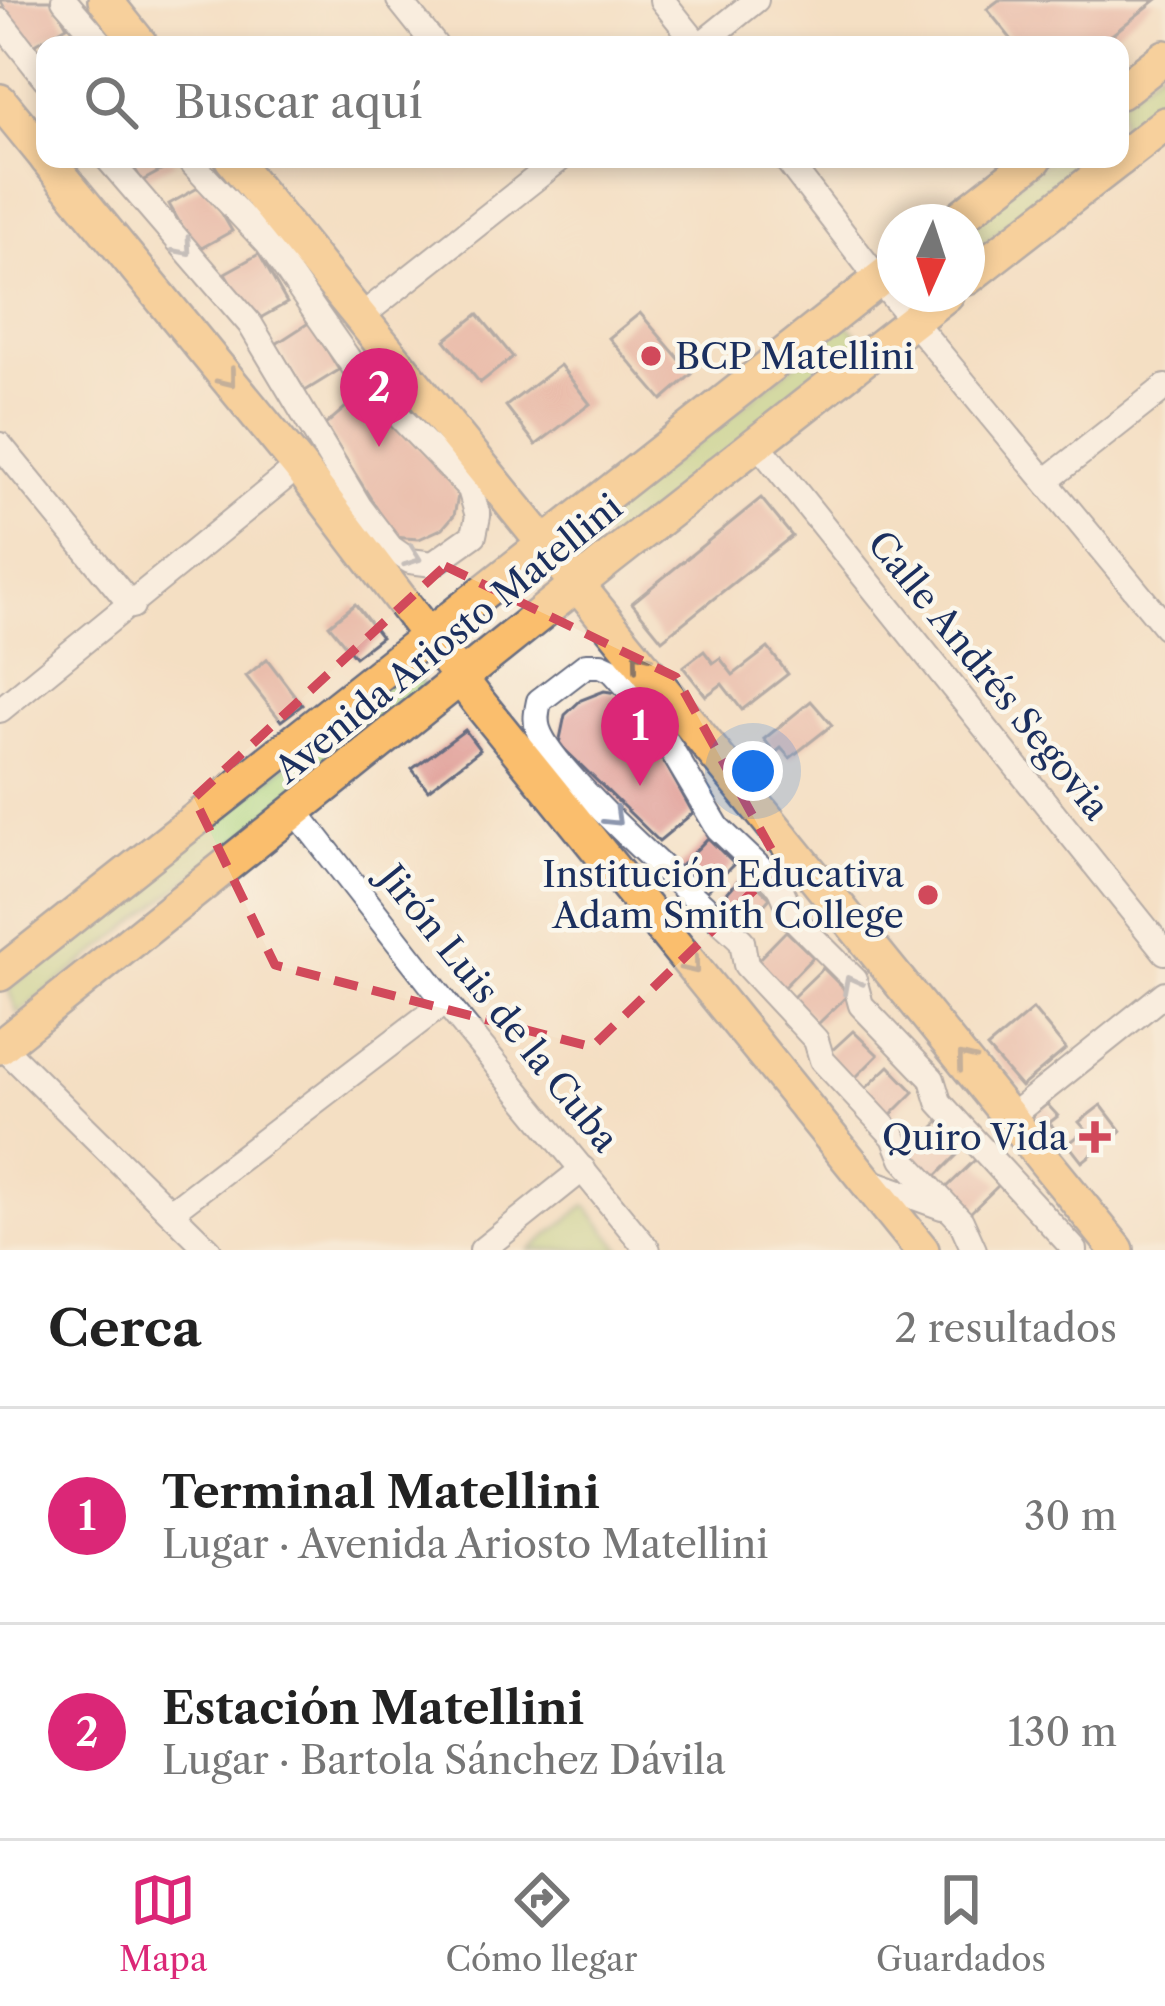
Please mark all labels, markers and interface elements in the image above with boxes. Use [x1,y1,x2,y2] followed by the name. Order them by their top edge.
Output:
[36,36,1129,168] search box
[78,69,144,135] icon: search
[174,74,423,130] text: Buscar aquí
[877,204,985,312] north arrow
[170,234,192,256] one-way arrow
[675,334,914,378] place label: BCP Matellini
[638,343,664,369] marker: BCP Matellini
[340,348,418,447] pin: 2
[214,366,235,388] one-way arrow
[265,484,630,792] street label: Avenida Ariosto Matellini
[859,522,1119,828] street label: Calle Andrés Segovia
[401,543,422,567] one-way arrow
[632,652,654,674] one-way arrow
[601,687,679,786] pin: 1
[723,741,783,801] your location
[600,804,622,826] one-way arrow
[367,852,628,1160] street label: Jirón Luis de la Cuba
[542,852,904,937] place label: Institución Educativa Adam Smith College
[915,882,941,908] marker: Institución Educativa Adam Smith College
[678,952,699,974] one-way arrow
[842,975,865,997] one-way arrow
[958,1052,979,1074] one-way arrow
[882,1115,1068,1159] place label: Quiro Vida
[1079,1121,1111,1153] marker: Quiro Vida
[48,1297,202,1359] text: Cerca
[895,1304,1117,1352] text: 2 resultados
[162,1464,600,1520] text: Terminal Matellini
[78,1492,96,1540] text: 1
[1024,1492,1117,1540] text: 30 m
[162,1520,768,1568] text: Lugar · Avenida Ariosto Matellini
[162,1680,584,1736] text: Estación Matellini
[75,1708,99,1756] text: 2
[1008,1708,1117,1756] text: 130 m
[162,1736,726,1784] text: Lugar · Bartola Sánchez Dávila
[119,1867,207,1980] tab: Mapa
[446,1867,638,1980] tab: Cómo llegar
[876,1867,1046,1980] tab: Guardados

